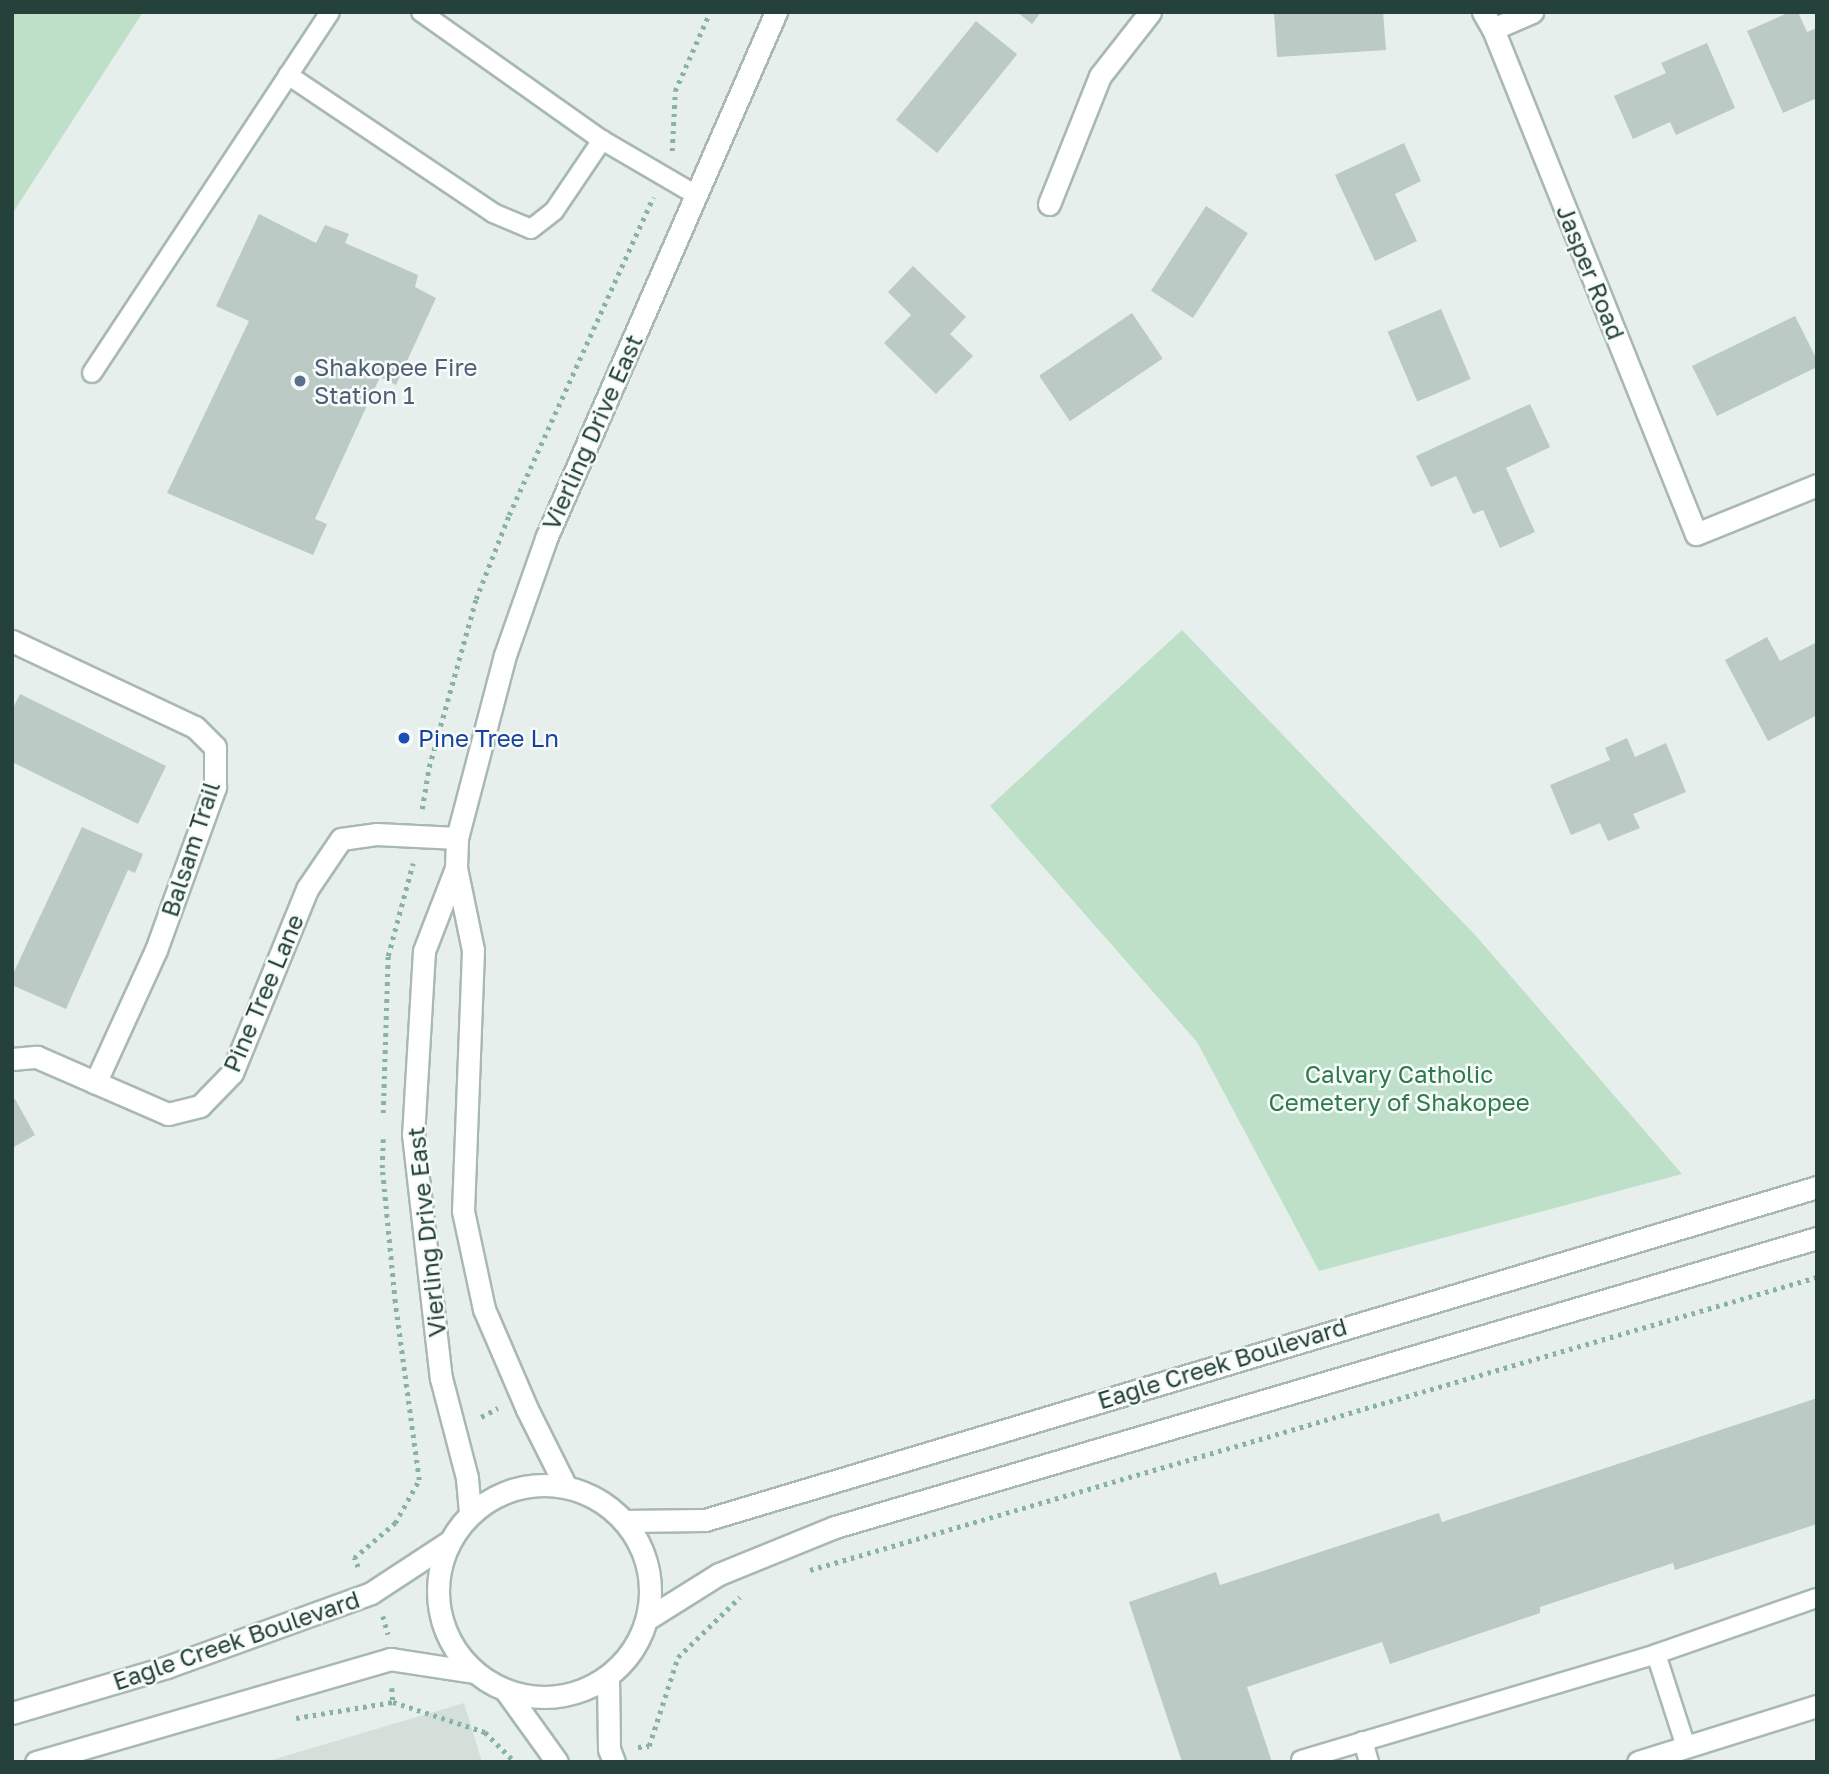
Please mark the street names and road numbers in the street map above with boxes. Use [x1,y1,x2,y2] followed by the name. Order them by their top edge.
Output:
[1551,201,1631,343] street label: Jasper Road
[536,330,648,534] street label: Vierling Drive East
[155,778,225,920] street label: Balsam Trail
[217,910,309,1076] street label: Pine Tree Lane
[401,1125,451,1339] street label: Vierling Drive East
[1094,1311,1350,1415] street label: Eagle Creek Boulevard
[109,1584,363,1696] street label: Eagle Creek Boulevard

